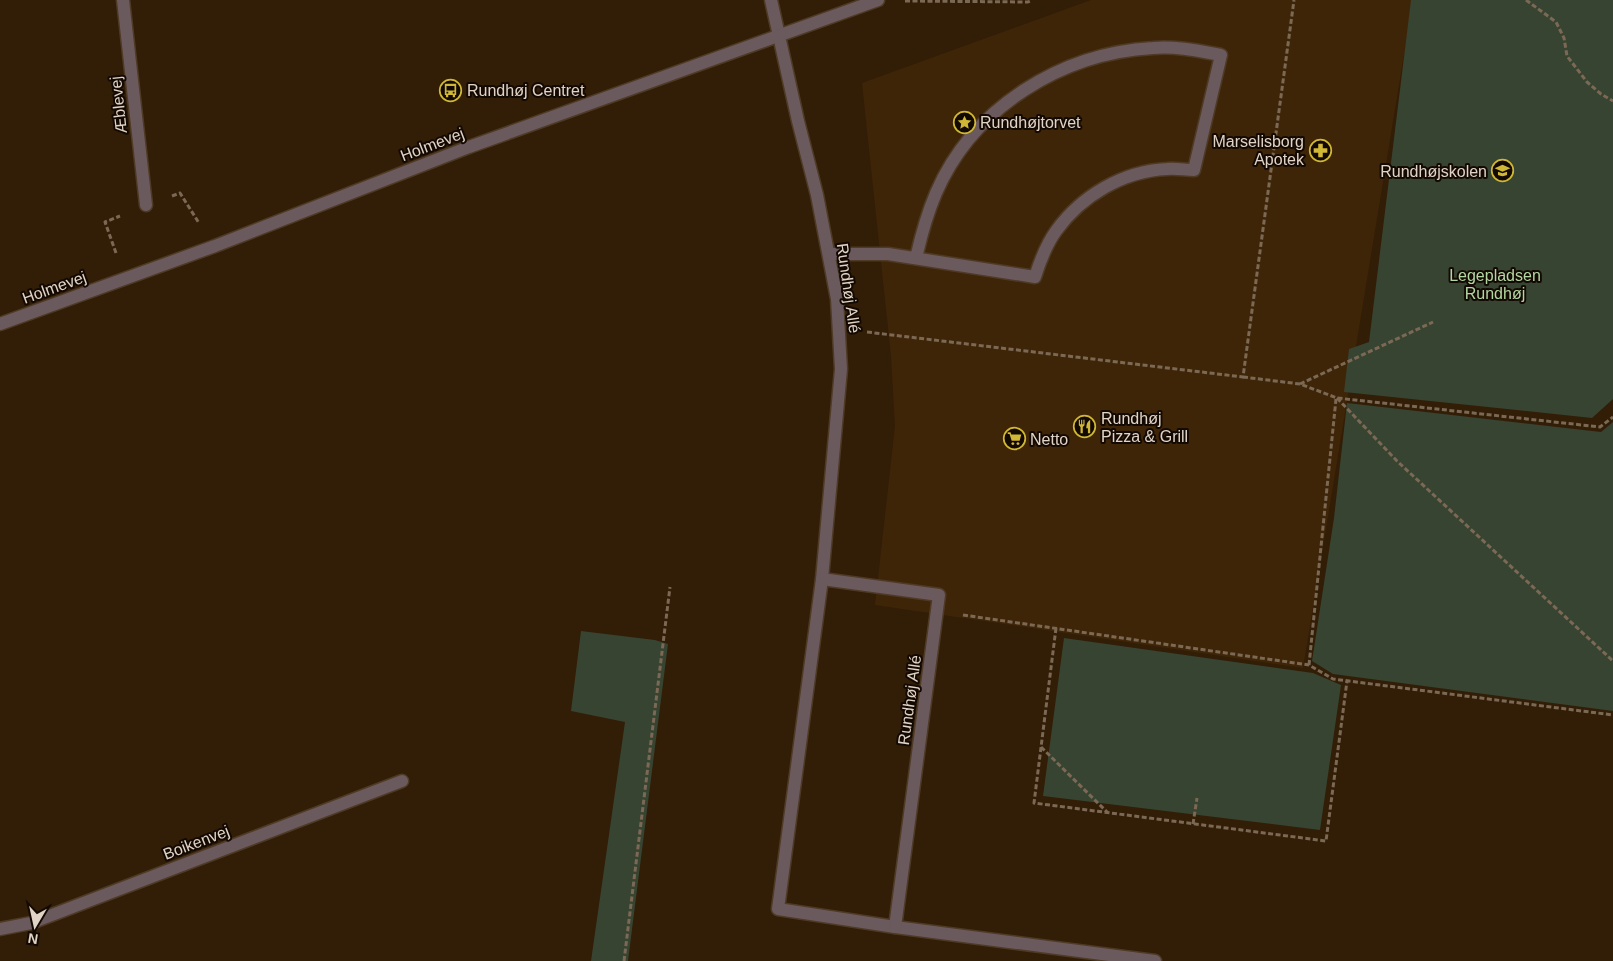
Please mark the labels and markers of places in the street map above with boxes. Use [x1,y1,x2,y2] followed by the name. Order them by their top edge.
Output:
[439,78,463,102] bus stop icon: Rundhøj Centret
[467,82,585,99] place label: Rundhøj Centret
[952,110,976,134] place icon: Rundhøjtorvet
[980,114,1081,131] place label: Rundhøjtorvet
[1212,133,1305,168] place label: Marselisborg Apotek
[1308,138,1332,162] pharmacy icon: Marselisborg Apotek
[1491,159,1515,183] school or university icon: Rundhøjskolen
[1380,163,1487,180] place label: Rundhøjskolen
[1101,410,1188,445] place label: Rundhøj Pizza & Grill
[1073,415,1097,439] restaurant icon: Rundhøj Pizza & Grill
[1002,427,1026,451] supermarket icon: Netto
[1030,431,1068,448] place label: Netto

